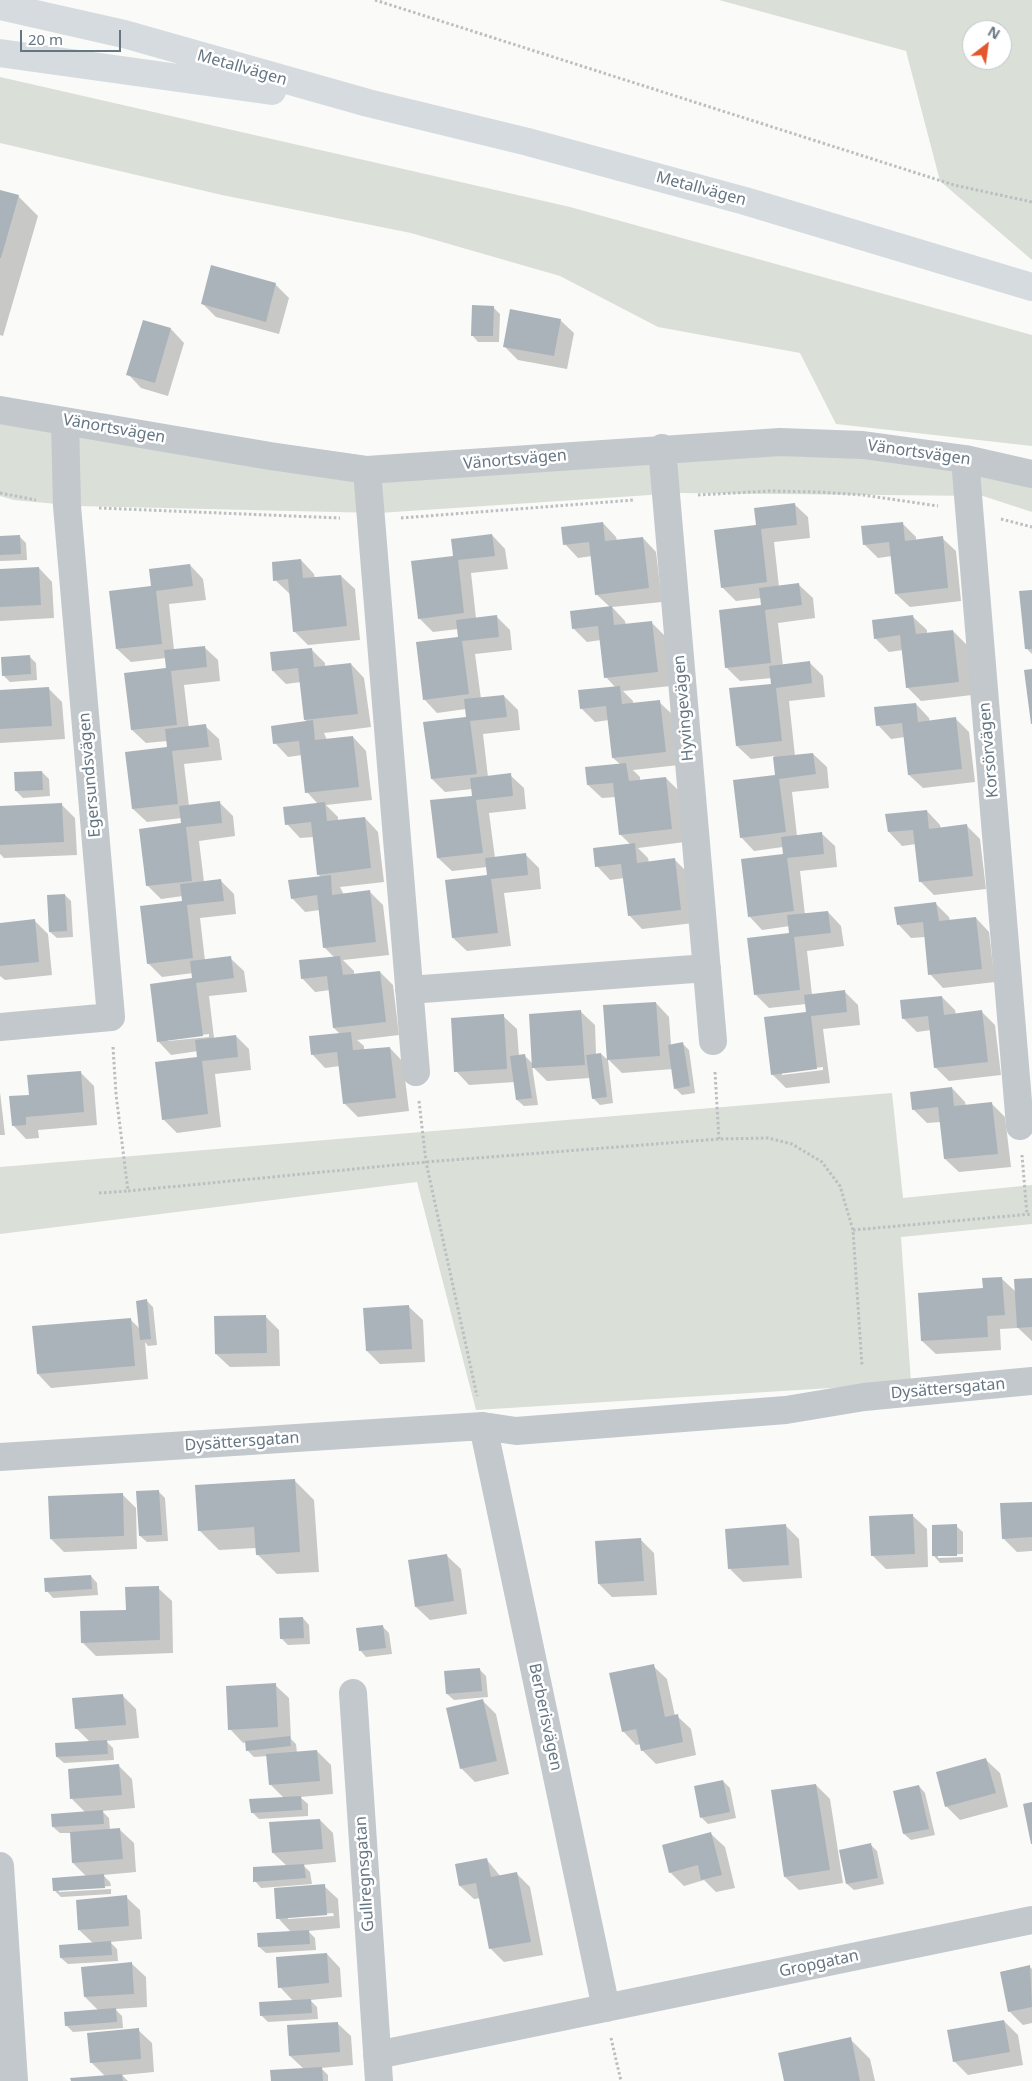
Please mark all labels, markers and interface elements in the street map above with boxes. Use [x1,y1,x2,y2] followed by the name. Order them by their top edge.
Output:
[22,20,124,52] scale bar
[962,20,1012,70] north arrow
[985,21,1004,44] text: N
[28,29,63,49] text: 20 m
[195,46,289,90] street label: Metallvägen
[654,168,748,210] street label: Metallvägen
[61,411,167,447] street label: Vänortsvägen
[866,436,972,470] street label: Vänortsvägen
[462,446,568,474] street label: Vänortsvägen
[670,654,698,762] street label: Hyvingevägen
[975,701,1003,799] street label: Korsörvägen
[75,712,105,838] street label: Egersundsvägen
[890,1374,1006,1404] street label: Dysättersgatan
[184,1428,300,1456] street label: Dysättersgatan
[524,1662,566,1772] street label: Berberisvägen
[351,1815,379,1933] street label: Gullregnsgatan
[777,1946,861,1982] street label: Gropgatan

